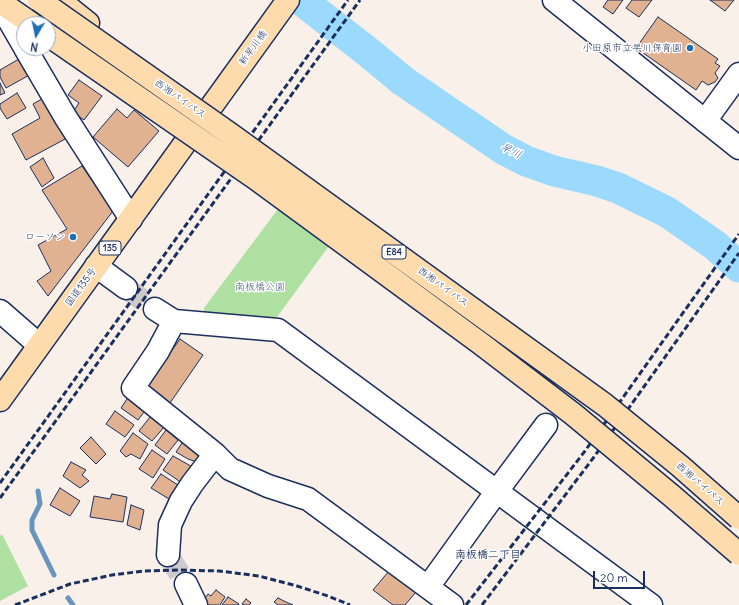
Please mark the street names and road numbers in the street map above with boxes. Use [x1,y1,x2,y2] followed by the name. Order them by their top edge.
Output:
[236,28,270,68] street label: 新早川橋
[152,77,208,121] street label: 西湘バイパス
[99,241,121,255] road number: 135
[382,245,406,259] road number: E84
[63,265,99,309] street label: 国道135号
[415,265,471,309] street label: 西湘バイパス
[673,460,727,508] street label: 西湘バイパス

